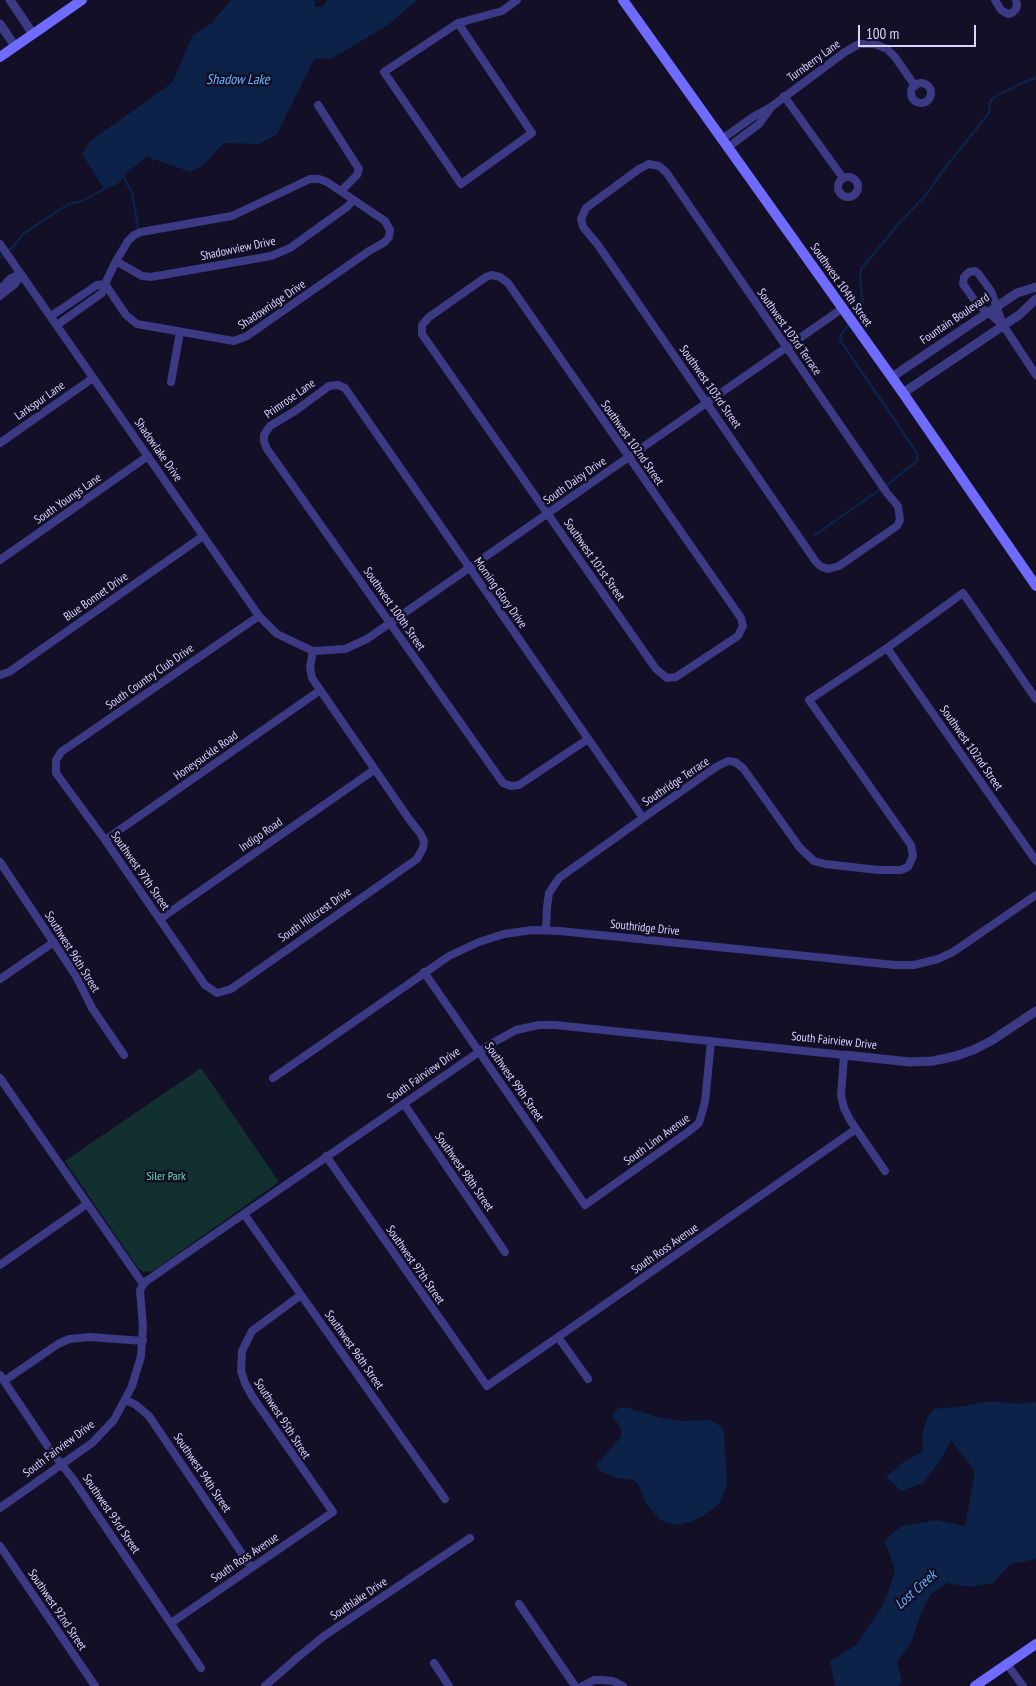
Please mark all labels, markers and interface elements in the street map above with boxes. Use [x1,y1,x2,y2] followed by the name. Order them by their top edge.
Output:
[861,15,978,47] scale bar
[866,24,899,43] text: 100 m
[785,37,843,85] street label: Turnberry Lane
[206,72,270,88] water label: Shadow Lake
[199,234,277,264] street label: Shadowview Drive
[807,241,875,329] street label: Southwest 104th Street
[236,277,308,333] street label: Shadowridge Drive
[754,286,824,378] street label: Southwest 103rd Terrace
[918,290,992,348] street label: Fountain Boulevard
[676,343,744,431] street label: Southwest 103rd Street
[262,376,318,422] street label: Primrose Lane
[12,379,68,423] street label: Larkspur Lane
[597,398,667,488] street label: Southwest 102nd Street
[131,416,185,484] street label: Shadowlake Drive
[541,454,609,508] street label: South Daisy Drive
[32,471,104,527] street label: South Youngs Lane
[560,516,628,604] street label: Southwest 101st Street
[470,555,530,631] street label: Morning Glory Drive
[360,565,428,653] street label: Southwest 100th Street
[61,570,131,624] street label: Blue Bonnet Drive
[103,641,197,713] street label: South Country Club Drive
[936,703,1006,793] street label: Southwest 102nd Street
[171,729,241,783] street label: Honeysuckle Road
[640,754,712,810] street label: Southridge Terrace
[237,815,285,855] street label: Indigo Road
[108,829,172,913] street label: Southwest 97th Street
[276,885,354,945] street label: South Hillcrest Drive
[41,909,103,995] street label: Southwest 96th Street
[610,917,680,939] street label: Southridge Drive
[791,1029,877,1053] street label: South Fairview Drive
[482,1040,546,1124] street label: Southwest 99th Street
[385,1044,463,1106] street label: South Fairview Drive
[621,1111,693,1169] street label: South Linn Avenue
[432,1130,496,1214] street label: Southwest 98th Street
[146,1170,186,1184] park label: Siler Park
[629,1221,701,1277] street label: South Ross Avenue
[383,1223,447,1307] street label: Southwest 97th Street
[322,1308,386,1392] street label: Southwest 96th Street
[251,1376,313,1462] street label: Southwest 95th Street
[20,1417,98,1481] street label: South Fairview Drive
[170,1431,234,1515] street label: Southwest 94th Street
[79,1472,143,1556] street label: Southwest 93rd Street
[209,1530,281,1586] street label: South Ross Avenue
[25,1567,89,1653] street label: Southwest 92nd Street
[892,1567,940,1613] water label: Lost Creek
[328,1575,390,1623] street label: Southlake Drive

